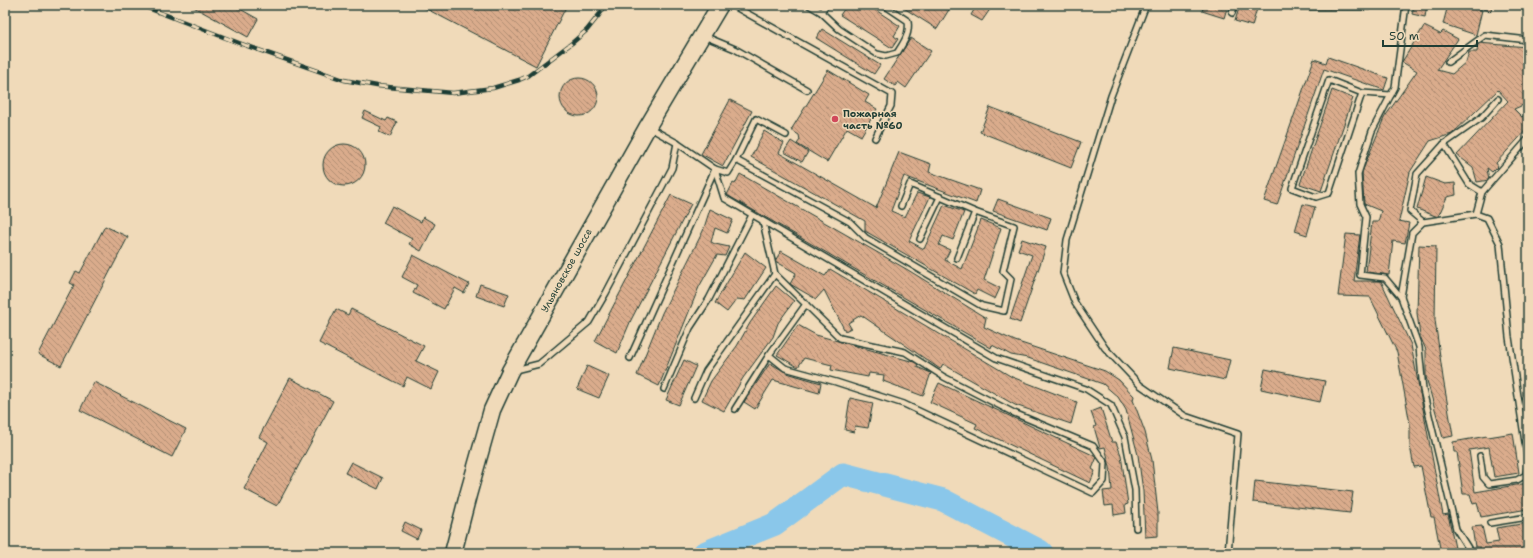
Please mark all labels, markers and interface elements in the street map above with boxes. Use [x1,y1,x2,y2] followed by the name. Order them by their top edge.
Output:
[1383,22,1477,48] scale bar
[1389,28,1419,44] text: 50 m
[843,107,903,132] place label: Пожарная часть №60
[830,114,840,124] marker: Пожарная часть №60
[538,226,595,315] street label: Ульяновское шоссе

